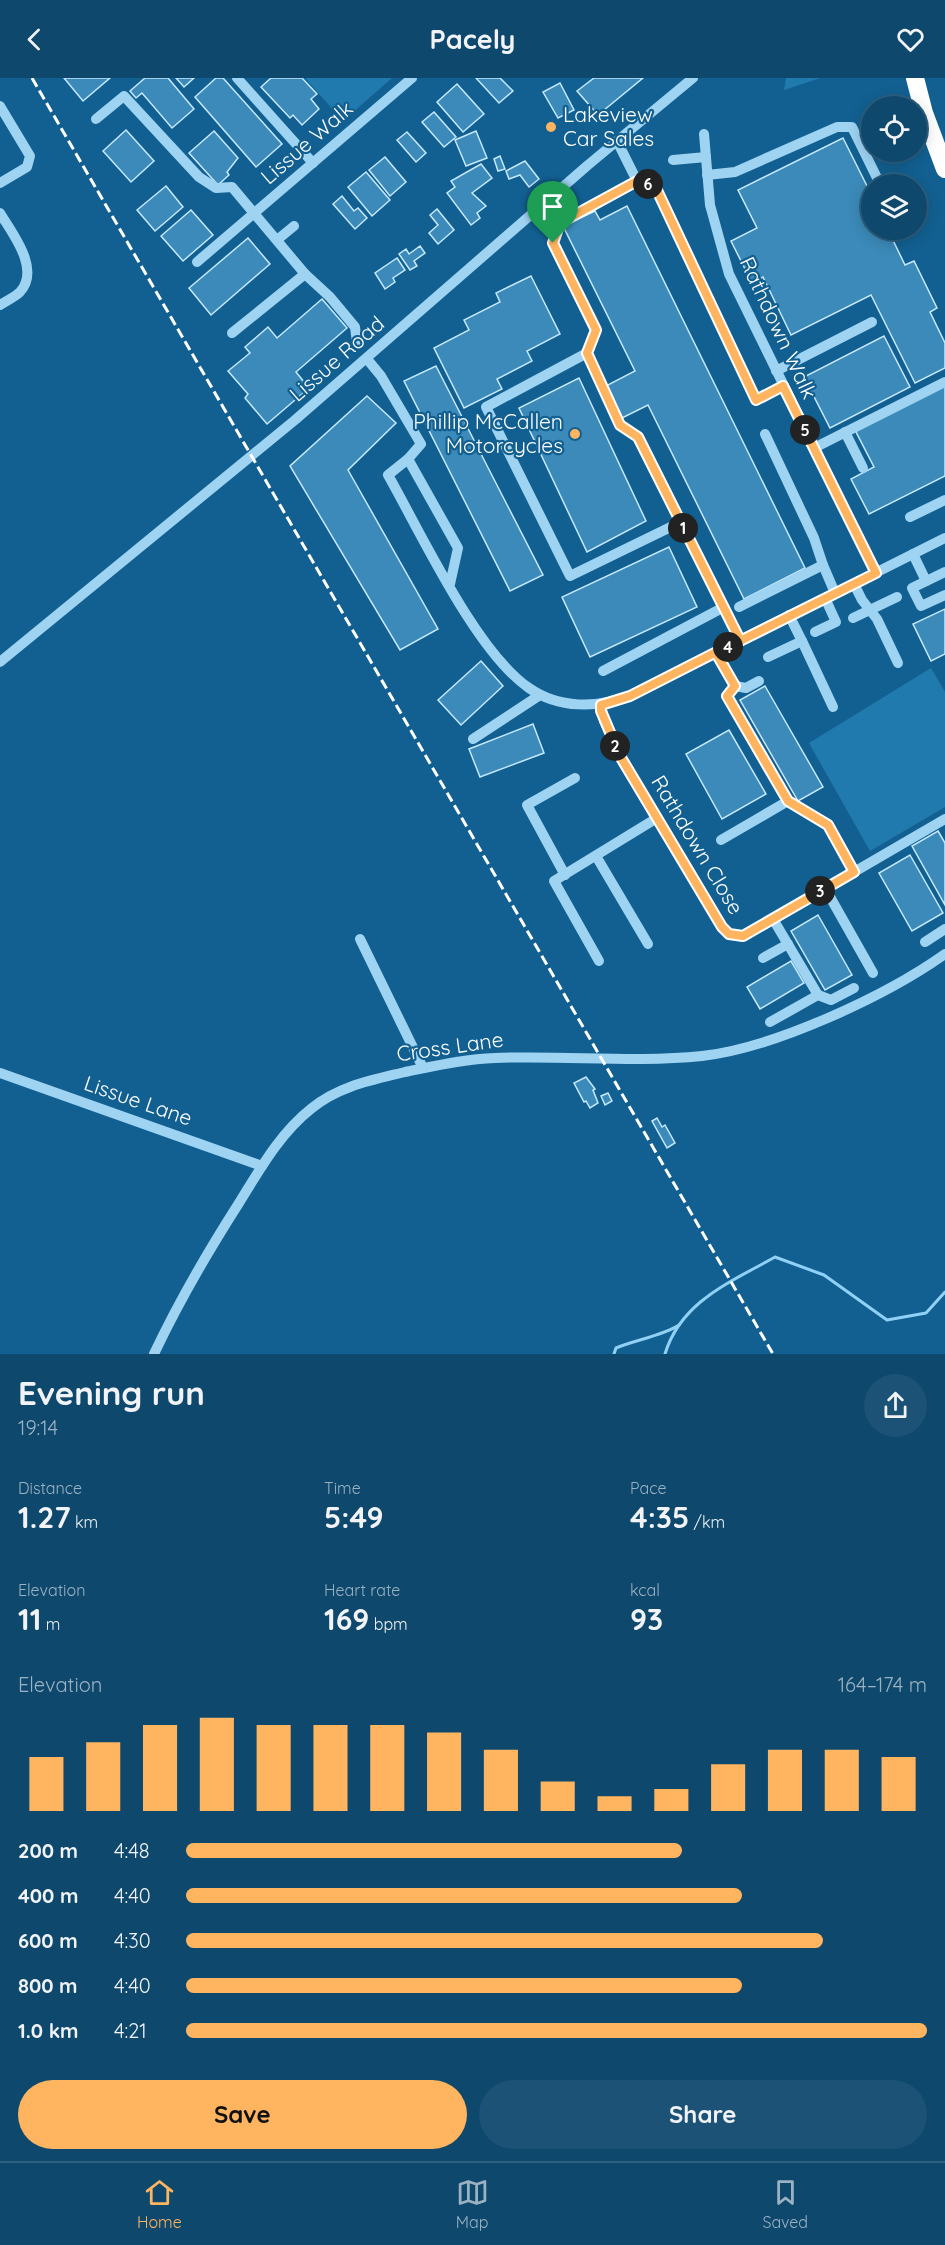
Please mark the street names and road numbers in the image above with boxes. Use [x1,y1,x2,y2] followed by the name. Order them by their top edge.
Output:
[255,95,358,189] street label: Lissue Walk
[735,252,823,403] street label: Rathdown Walk
[284,310,389,406] street label: Lissue Road
[646,770,750,919] street label: Rathdown Close
[395,1026,505,1066] street label: Cross Lane
[81,1069,196,1131] street label: Lissue Lane

